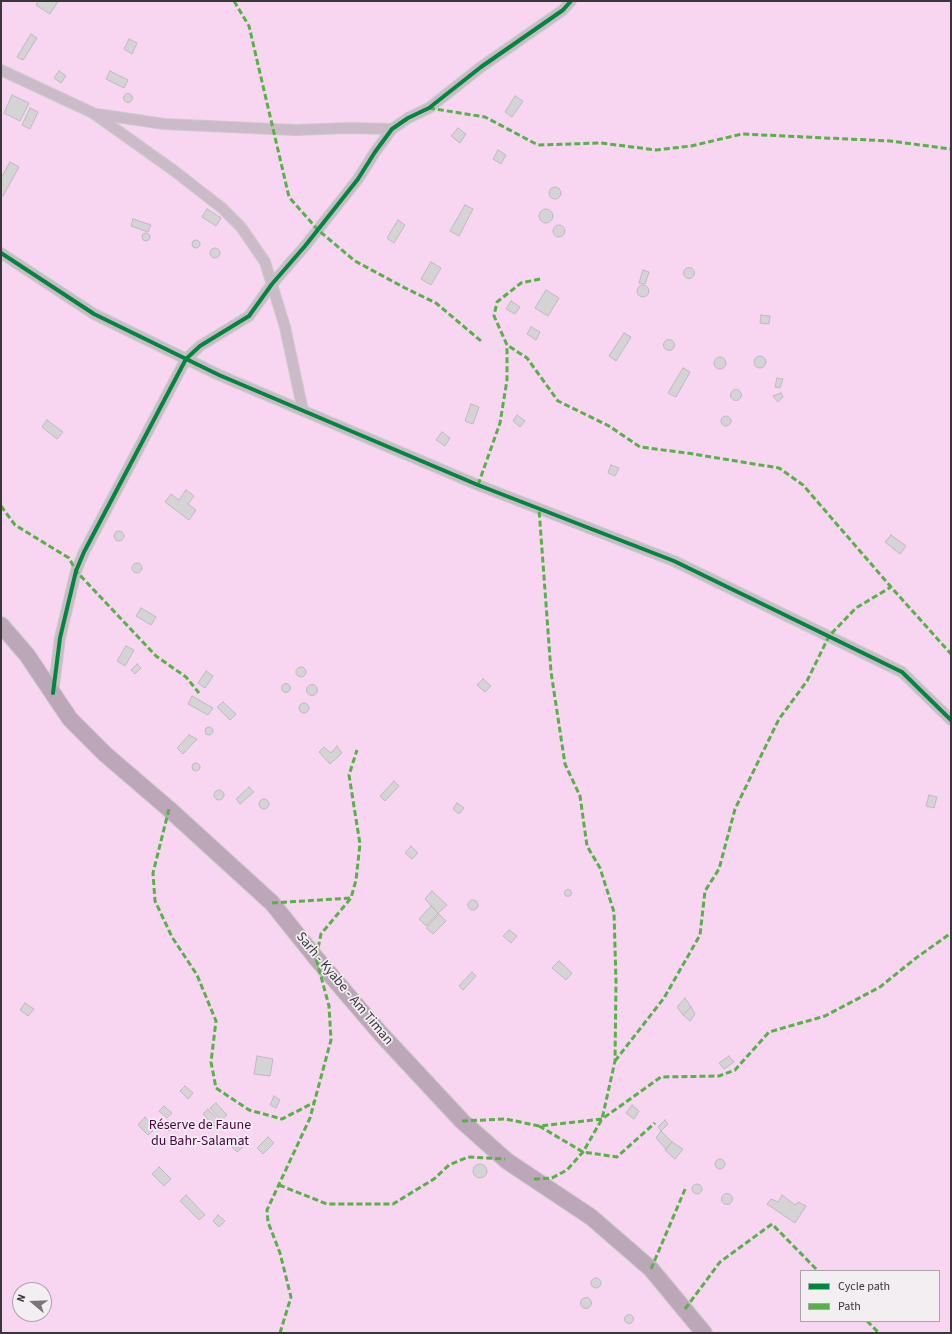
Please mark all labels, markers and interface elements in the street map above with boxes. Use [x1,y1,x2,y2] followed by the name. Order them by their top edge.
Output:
[292,929,396,1049] street label: Sarh - Kyabe - Am Timan
[149,1118,251,1150] park label: Réserve de Faune du Bahr-Salamat
[800,1270,940,1322] legend
[838,1278,890,1295] text: Cycle path
[12,1282,52,1322] north arrow
[13,1292,29,1304] text: N
[838,1298,861,1315] text: Path

